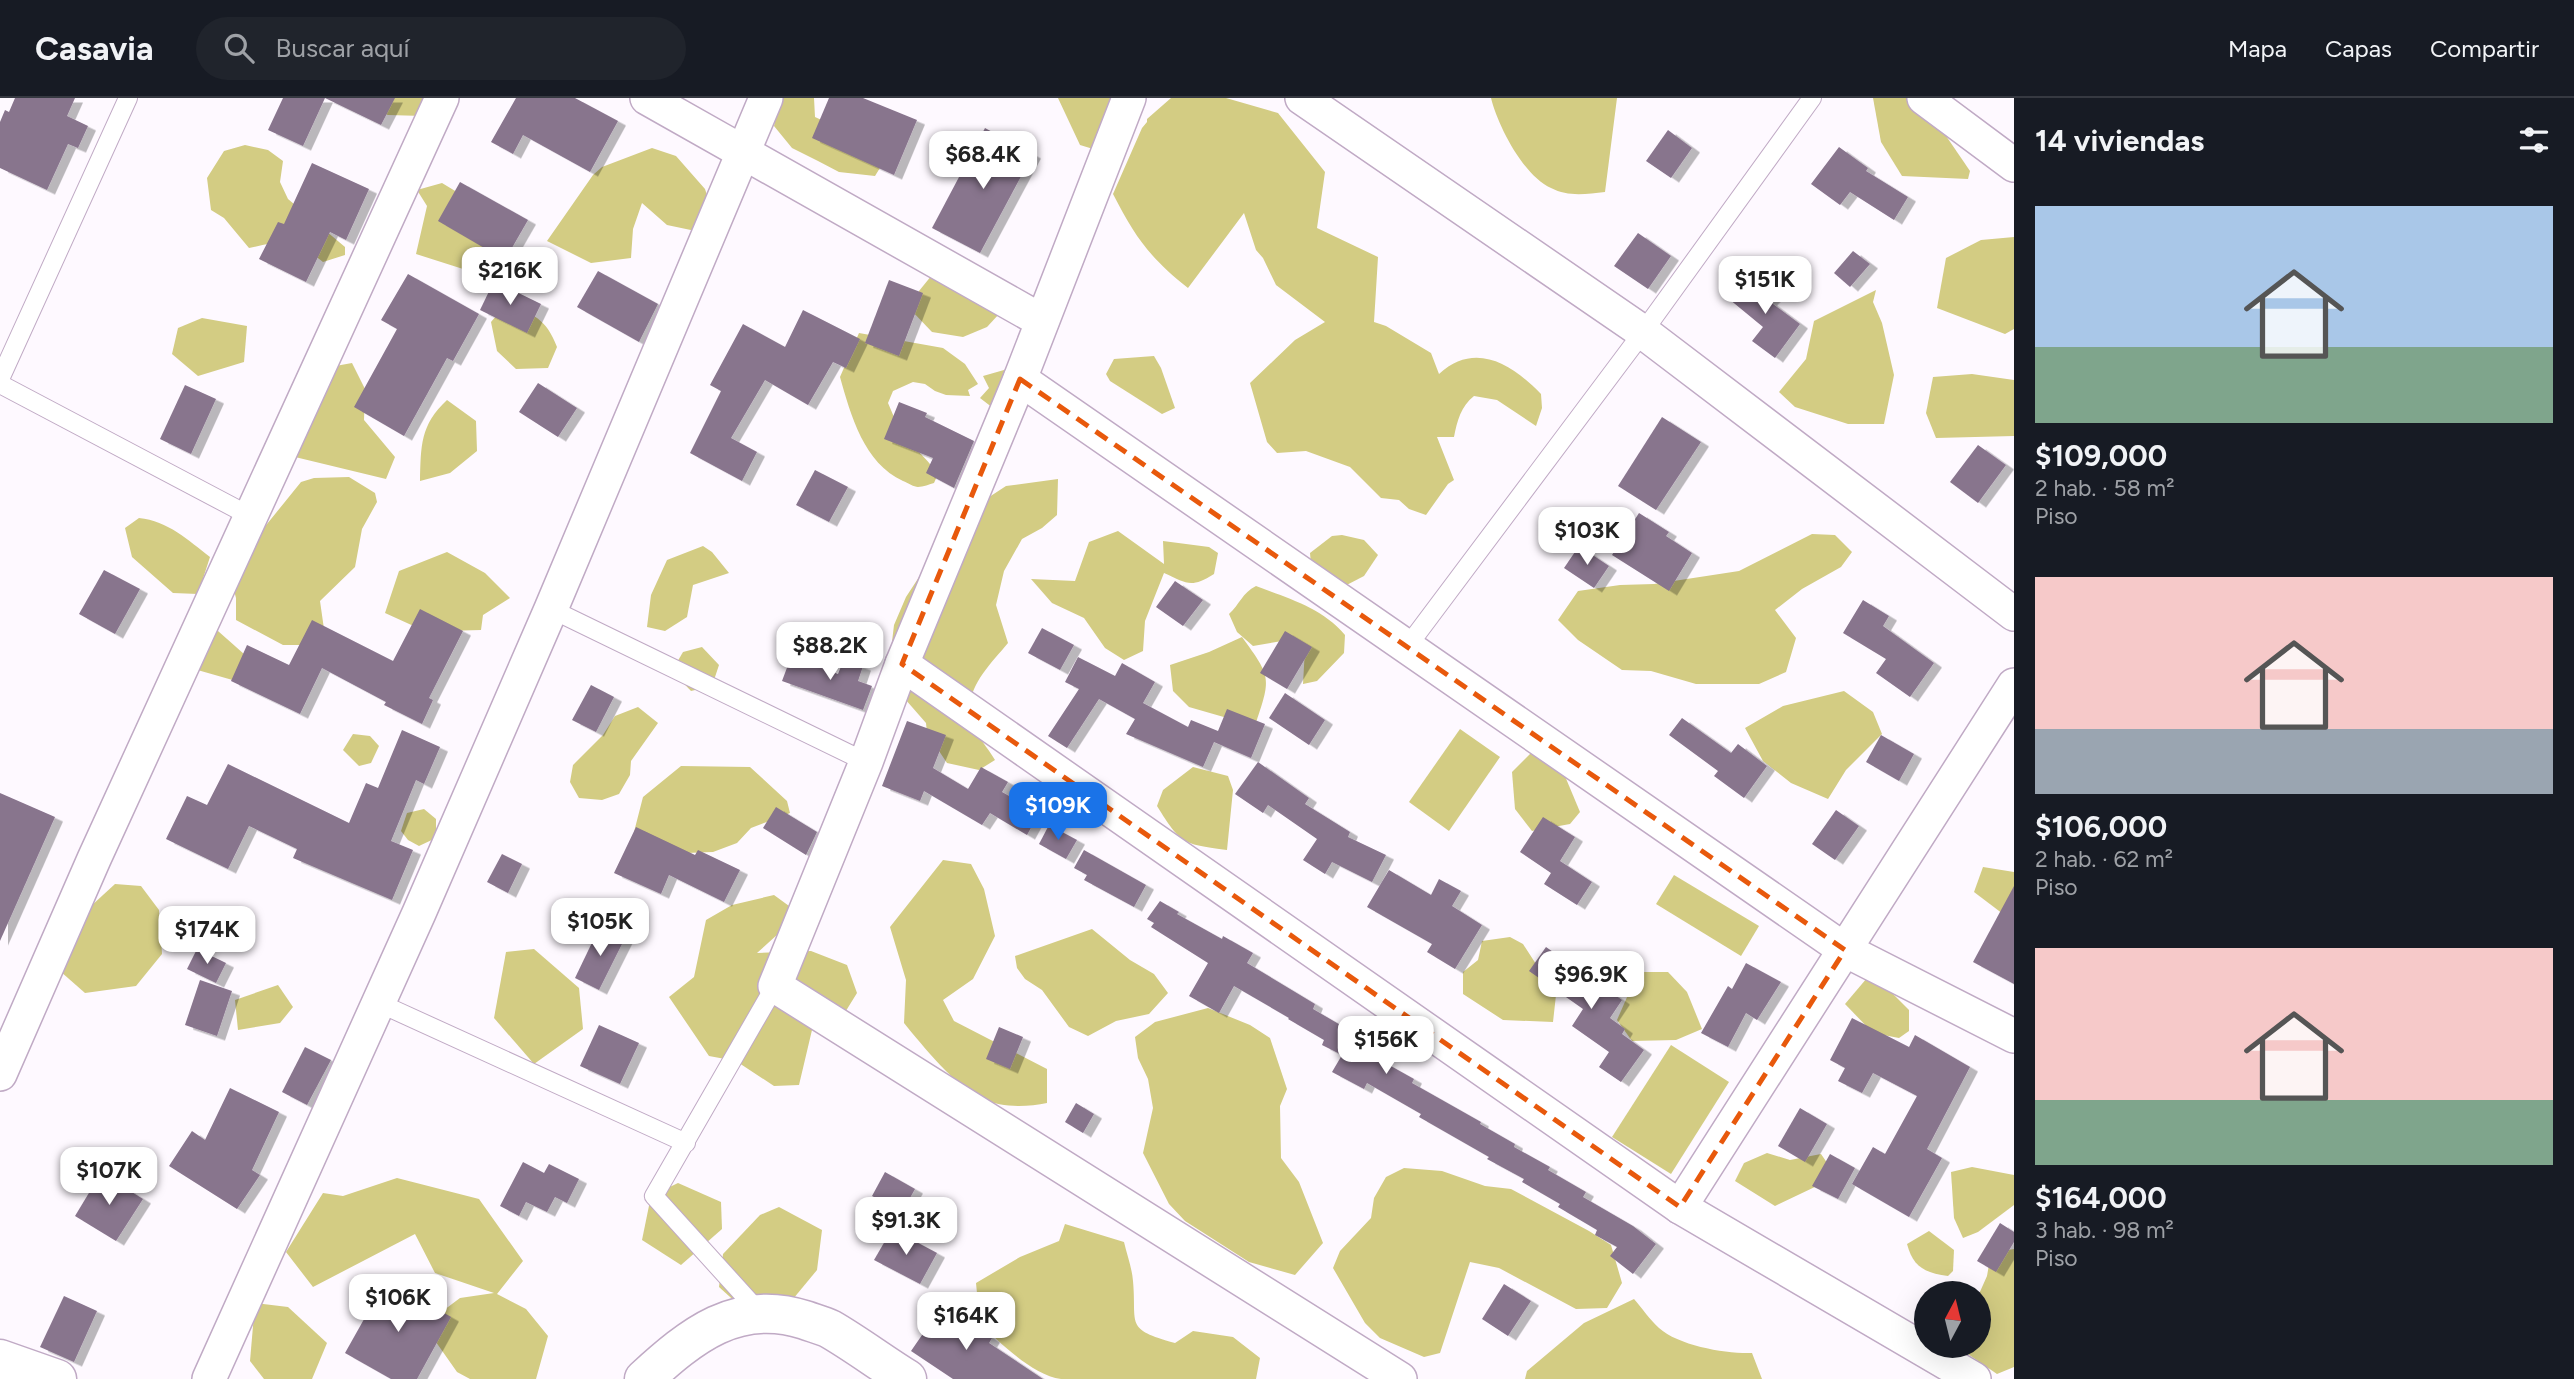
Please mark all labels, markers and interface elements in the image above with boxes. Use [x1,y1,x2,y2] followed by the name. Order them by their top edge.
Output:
[196,17,686,80] search box
[35,29,154,68] text: Casavia
[220,29,258,67] icon: search
[276,32,409,64] text: Buscar aquí
[2228,34,2287,63] text: Mapa
[2325,34,2392,63] text: Capas
[2430,34,2539,63] text: Compartir
[2515,121,2553,159] icon: filters
[2035,122,2204,159] text: 14 viviendas
[926,132,1040,191] pin: $68.4K
[945,140,1021,168] text: $68.4K
[461,248,559,307] pin: $216K
[2231,251,2357,377] icon: home
[478,256,542,284] text: $216K
[1716,256,1814,316] pin: $151K
[1735,265,1795,293] text: $151K
[2035,437,2167,474] text: $109,000
[2035,474,2174,502] text: 2 hab. · 58 m²
[2035,502,2078,530] text: Piso
[1538,508,1636,567] pin: $103K
[1554,516,1620,544] text: $103K
[773,622,887,682] pin: $88.2K
[2231,622,2357,748] icon: home
[792,631,868,659] text: $88.2K
[1009,782,1107,842] pin: $109K
[1025,791,1091,819] text: $109K
[2035,808,2167,845] text: $106,000
[2035,845,2173,873] text: 2 hab. · 62 m²
[2035,873,2078,901] text: Piso
[551,898,649,958] pin: $105K
[158,906,256,966] pin: $174K
[567,907,633,935] text: $105K
[174,915,240,943] text: $174K
[1534,951,1648,1011] pin: $96.9K
[1554,960,1628,988] text: $96.9K
[2231,993,2357,1119] icon: home
[1337,1016,1435,1076] pin: $156K
[1354,1025,1418,1053] text: $156K
[60,1148,158,1207] pin: $107K
[76,1156,142,1184] text: $107K
[2035,1179,2167,1216] text: $164,000
[849,1198,963,1257] pin: $91.3K
[871,1206,941,1234] text: $91.3K
[2035,1216,2174,1244] text: 3 hab. · 98 m²
[2035,1244,2078,1272] text: Piso
[349,1274,447,1334] pin: $106K
[1914,1281,1992,1358] north arrow
[1914,1281,1991,1358] map controls
[365,1283,431,1311] text: $106K
[917,1292,1015,1352] pin: $164K
[933,1301,999,1329] text: $164K

